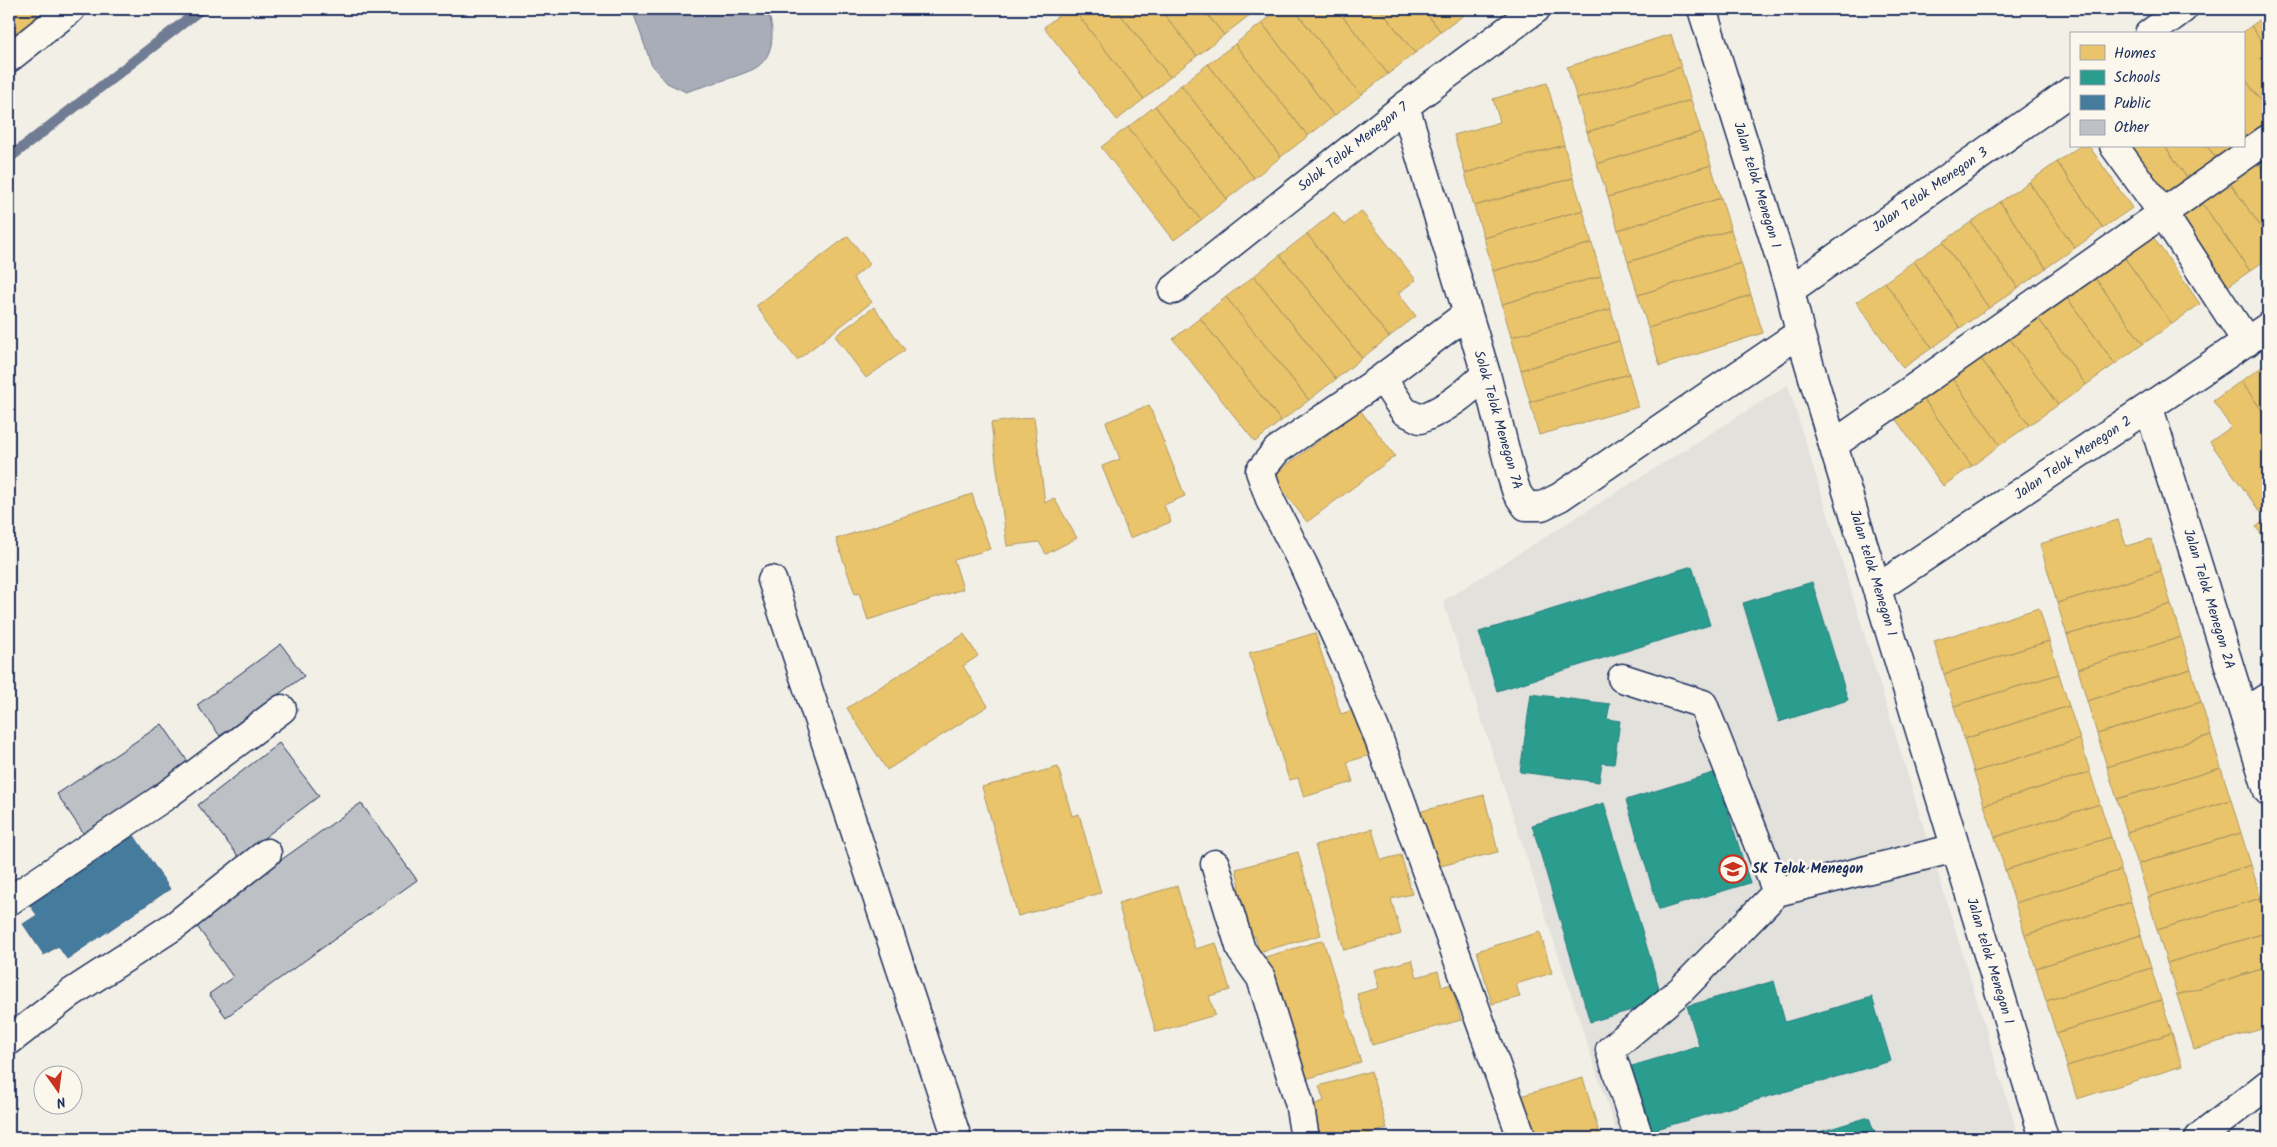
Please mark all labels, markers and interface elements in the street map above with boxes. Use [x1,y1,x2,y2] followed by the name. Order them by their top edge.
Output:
[2070,32,2244,148] legend
[2114,42,2157,66] text: Homes
[2114,66,2161,90] text: Schools
[2114,92,2151,116] text: Public
[1293,96,1413,197] street label: Solok Telok Menegon 7
[2114,116,2150,140] text: Other
[1727,119,1787,251] street label: Jalan telok Menegon 1
[1868,142,1992,238] street label: Jalan Telok Menegon 3
[1468,348,1528,492] street label: Solok Telok Menegon 7A
[2010,411,2136,505] street label: Jalan Telok Menegon 2
[1843,507,1903,639] street label: Jalan telok Menegon 1
[2177,526,2241,672] street label: Jalan Telok Menegon 2A
[1718,854,1748,884] school or university icon: SK Telok Menegon
[1752,858,1864,880] place label: SK Telok Menegon
[1960,895,2020,1027] street label: Jalan telok Menegon 1
[32,1064,82,1114] north arrow
[54,1090,68,1113] text: N

